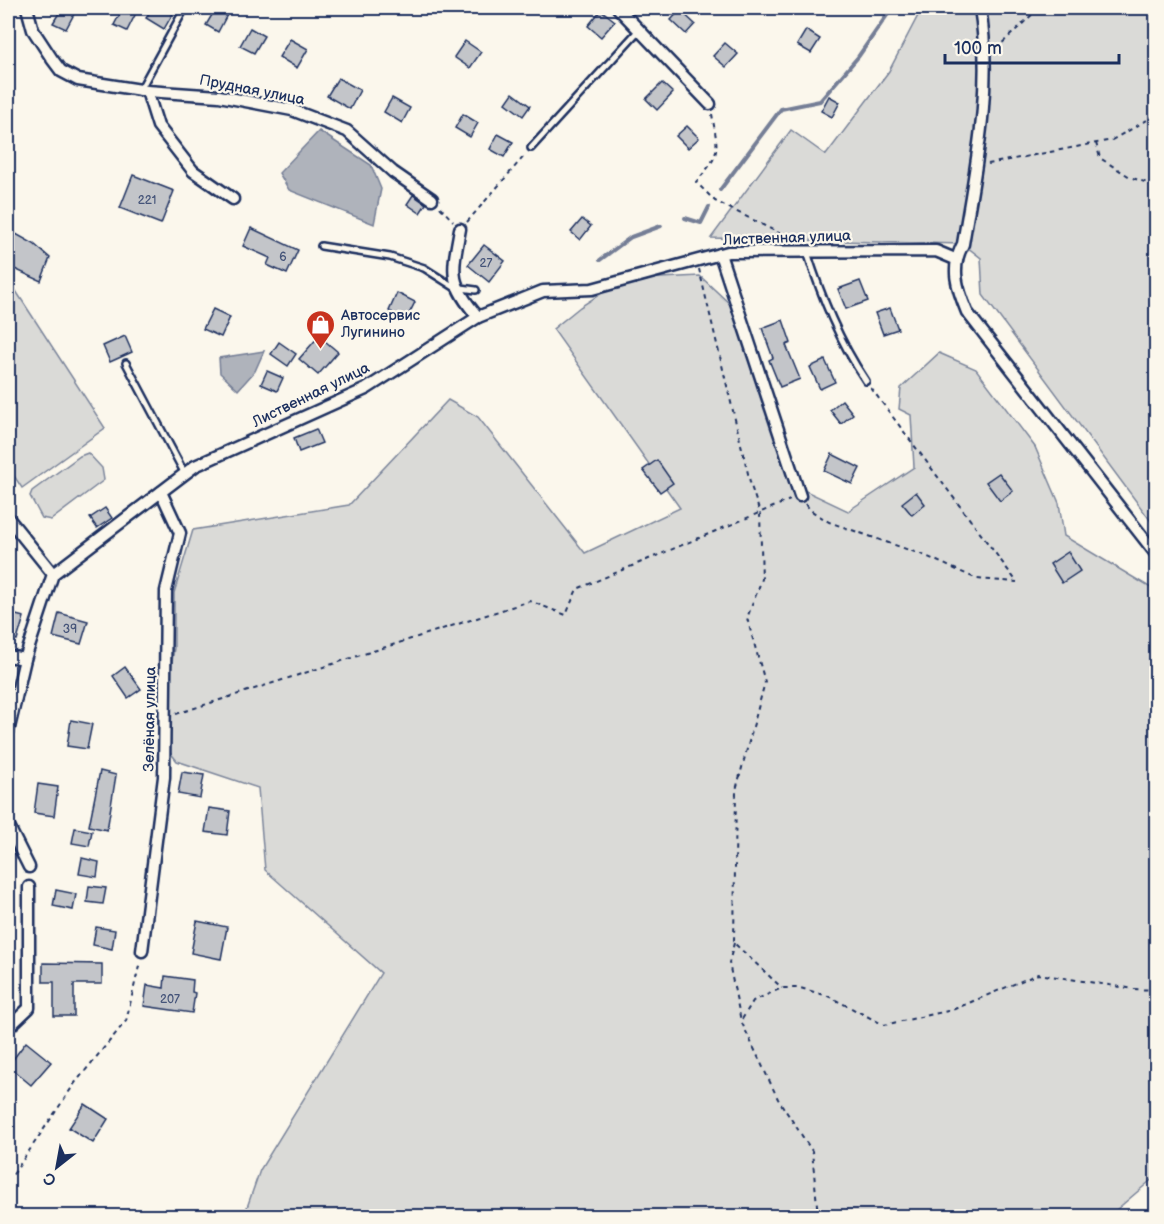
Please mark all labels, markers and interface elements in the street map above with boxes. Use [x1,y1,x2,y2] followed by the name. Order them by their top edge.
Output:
[945,27,1119,65] scale bar
[954,38,1002,59] text: 100 m
[198,70,306,110] street label: Прудная улица
[138,193,156,208] house number: 221
[722,226,852,250] street label: Лиственная улица
[279,250,287,265] house number: 6
[480,256,493,271] house number: 27
[340,306,421,342] place label: Автосервис Лугинино
[304,308,336,350] shop icon: Автосервис Лугинино
[248,358,373,432] street label: Лиственная улица
[63,622,77,637] house number: 39
[140,666,160,772] street label: Зелёная улица
[160,992,180,1007] house number: 207
[27,1137,87,1197] north arrow
[40,1168,60,1190] text: С

